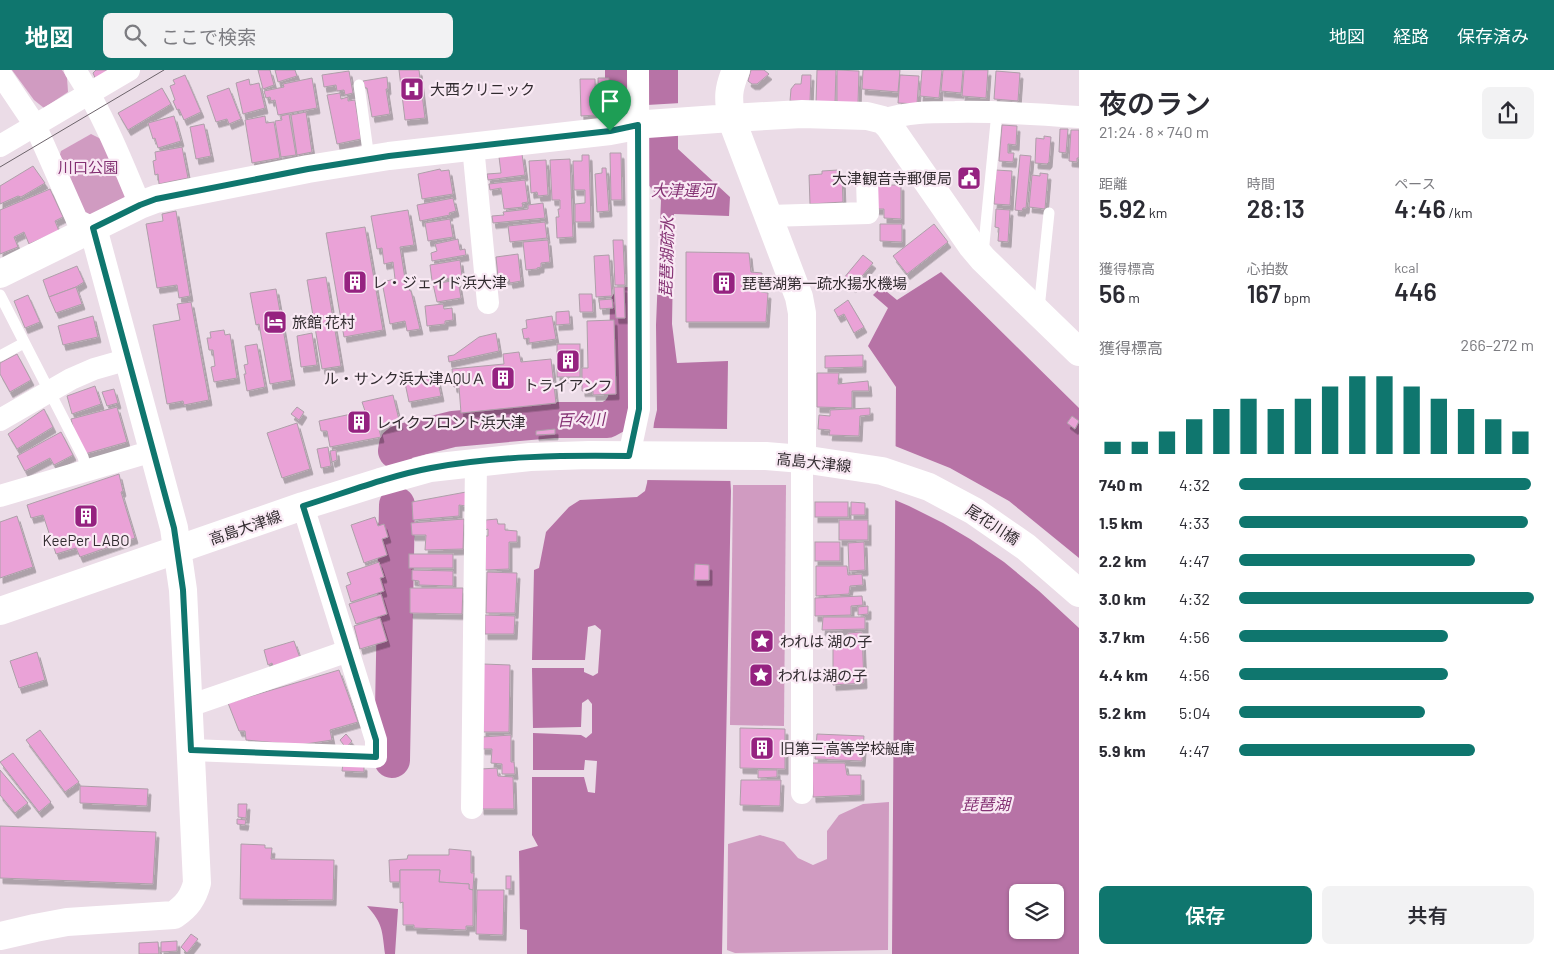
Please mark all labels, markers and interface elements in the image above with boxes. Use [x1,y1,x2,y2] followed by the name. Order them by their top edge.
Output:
[103,13,453,58] search box
[121,21,149,49] icon: search
[25,22,73,51] text: 地図
[161,25,256,48] text: ここで検索
[1329,25,1365,47] text: 地図
[1393,25,1429,47] text: 経路
[1457,25,1529,47] text: 保存済み
[399,76,425,102] hospital icon: 大西クリニック
[430,80,535,98] place label: 大西クリニック
[589,80,631,131] pin
[1099,86,1211,120] text: 夜のラン
[596,87,624,115] icon: arrive
[1482,87,1534,139] button: share
[1099,122,1209,141] text: 21:24 · 8 × 740 m
[58,158,118,176] park label: 川口公園
[956,165,982,191] public building icon: 大津観音寺郵便局
[832,169,952,187] place label: 大津観音寺郵便局
[1099,175,1127,192] text: 距離
[1247,175,1275,192] text: 時間
[1394,175,1436,192] text: ペース
[651,180,718,199] water label: 大津運河
[1099,193,1146,223] text: 5.92
[1247,193,1305,223] text: 28:13
[1394,193,1446,223] text: 4:46
[1146,204,1167,221] text: km
[1446,204,1473,221] text: /km
[655,215,677,297] water label: 琵琶湖疏水
[1394,259,1419,276] text: kcal
[1099,260,1155,277] text: 獲得標高
[1247,260,1289,277] text: 心拍数
[342,269,368,295] building icon: レ・ジェイド浜大津
[711,270,737,296] building icon: 琵琶湖第一疏水揚水機場
[372,273,507,291] place label: レ・ジェイド浜大津
[742,274,907,292] place label: 琵琶湖第一疏水揚水機場
[1394,276,1437,306] text: 446
[1099,278,1125,308] text: 56
[1247,278,1281,308] text: 167
[1125,289,1140,306] text: m
[1281,289,1311,306] text: bpm
[262,309,288,335] hotel icon: 旅館 花村
[292,313,355,331] place label: 旅館 花村
[1461,335,1534,354] text: 266–272 m
[1099,338,1163,357] text: 獲得標高
[555,348,581,374] building icon: トライアンフ
[490,365,516,391] building icon: ル・サンク浜大津AQUＡ
[324,369,486,387] place label: ル・サンク浜大津AQUＡ
[524,376,612,394] place label: トライアンフ
[346,409,372,435] building icon: レイクフロント浜大津
[557,409,607,429] water label: 百々川
[376,413,526,431] place label: レイクフロント浜大津
[776,449,852,475] street label: 高島大津線
[1099,475,1142,494] text: 740 m
[1179,475,1210,494] text: 4:32
[963,500,1023,548] street label: 尾花川橋
[73,503,99,529] building icon: KeePer LABO
[207,506,283,548] street label: 高島大津線
[1099,513,1143,532] text: 1.5 km
[1179,513,1210,532] text: 4:33
[43,531,129,549] place label: KeePer LABO
[1099,551,1146,570] text: 2.2 km
[1179,551,1209,570] text: 4:47
[1099,589,1146,608] text: 3.0 km
[1179,589,1210,608] text: 4:32
[1099,627,1145,646] text: 3.7 km
[1179,627,1210,646] text: 4:56
[749,628,775,654] place icon: われは 湖の子
[780,632,872,650] place label: われは 湖の子
[748,662,774,688] place icon: われは湖の子
[1099,665,1148,684] text: 4.4 km
[1179,665,1210,684] text: 4:56
[778,666,867,684] place label: われは湖の子
[1099,703,1146,722] text: 5.2 km
[1179,703,1211,722] text: 5:04
[749,735,775,761] building icon: 旧第三高等学校艇庫
[780,739,915,757] place label: 旧第三高等学校艇庫
[1099,741,1146,760] text: 5.9 km
[1179,741,1209,760] text: 4:47
[962,794,1013,813] water label: 琵琶湖
[1009,884,1064,939] map controls
[1009,884,1064,939] button: layers
[1099,886,1312,944] button: 保存
[1322,886,1534,944] button: 共有

